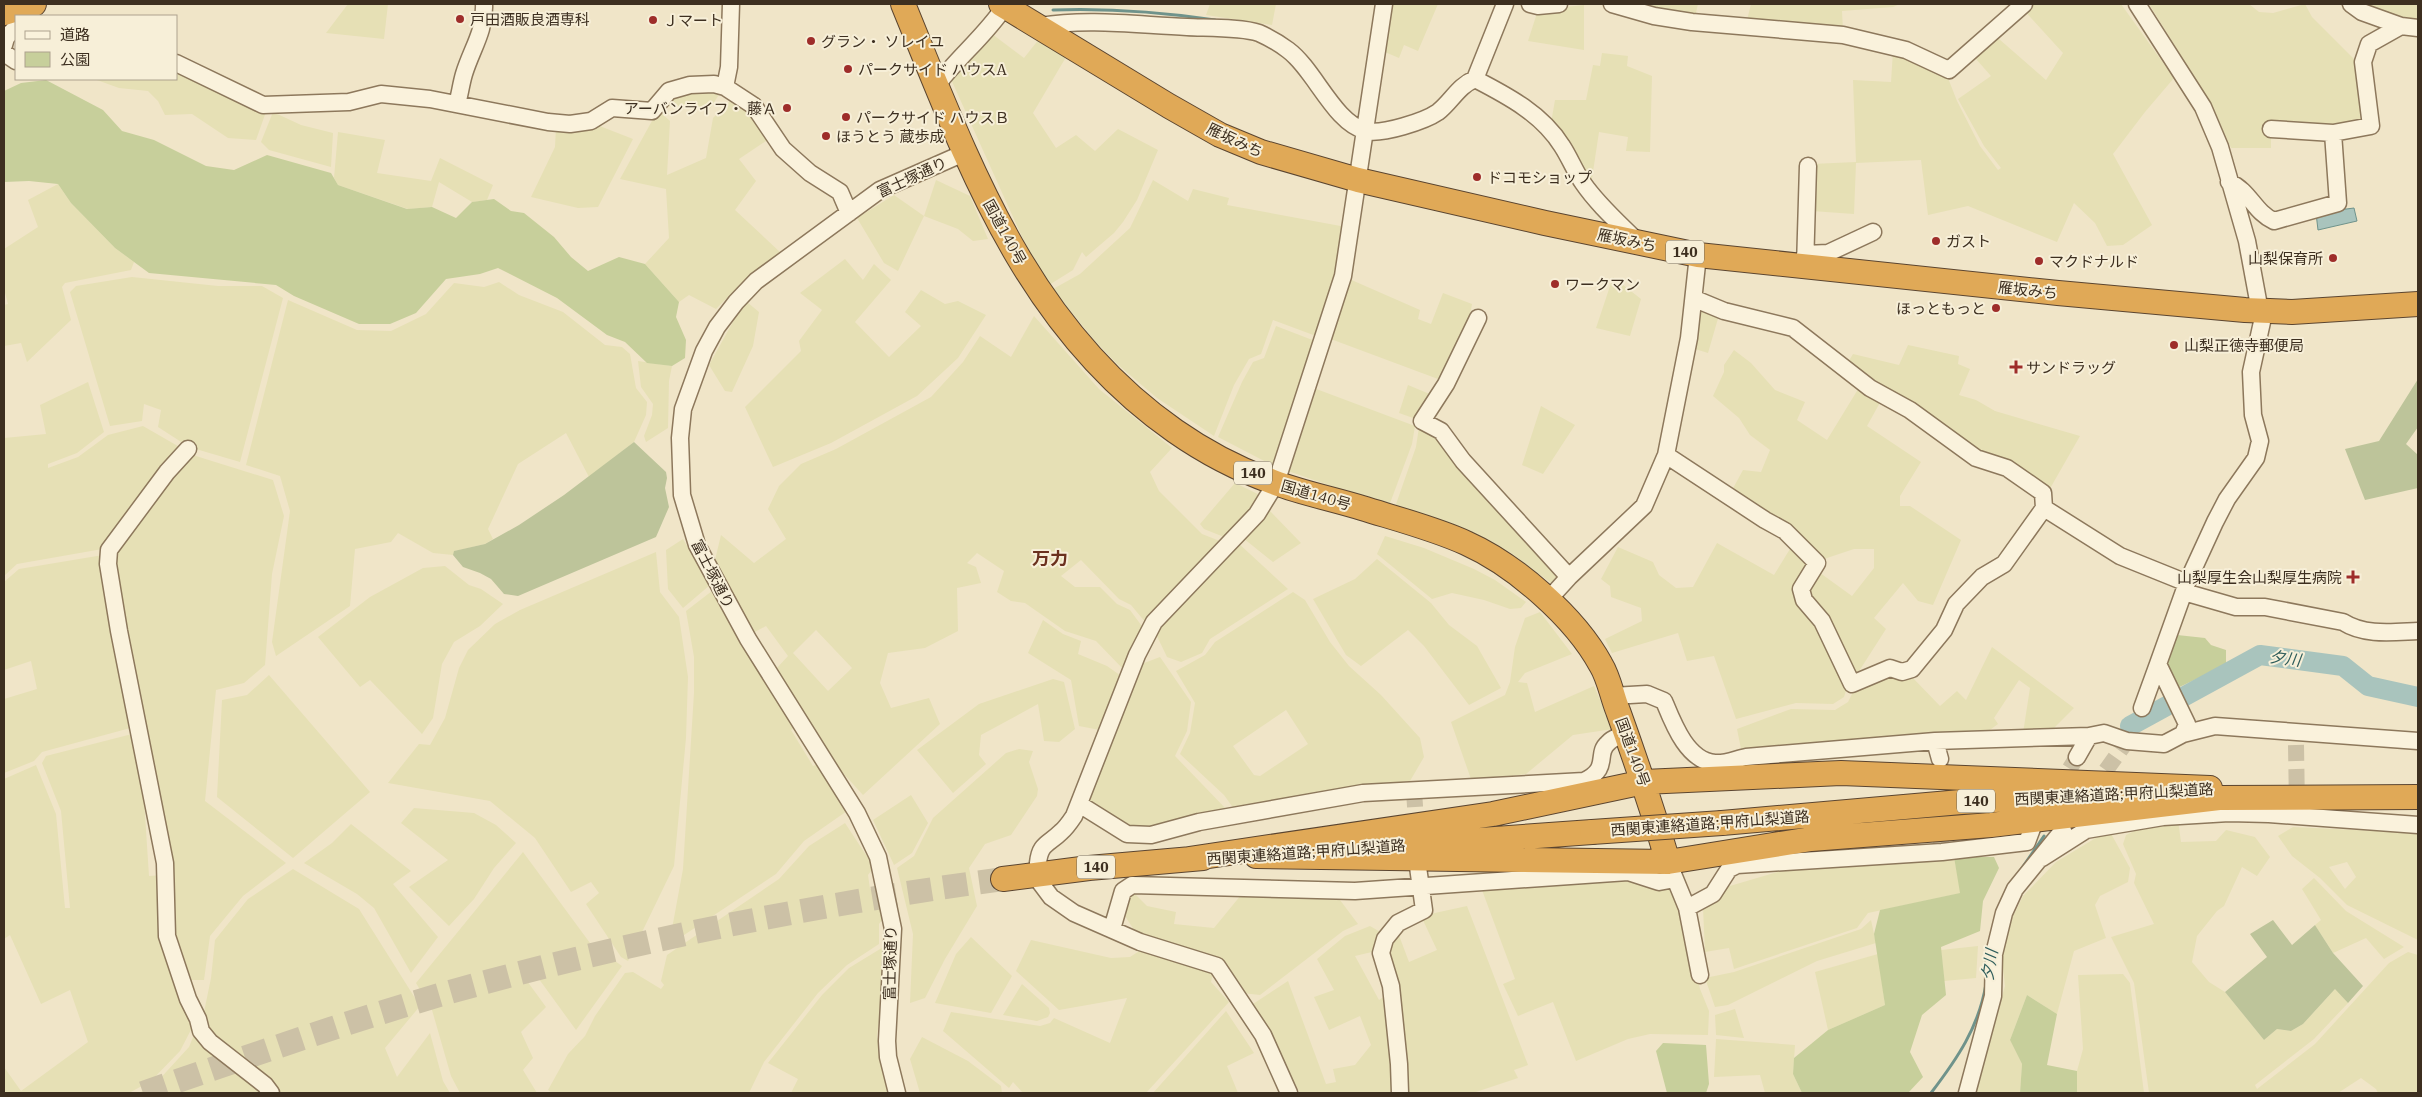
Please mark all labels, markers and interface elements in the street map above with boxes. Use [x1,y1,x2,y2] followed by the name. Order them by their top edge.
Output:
[470,10,590,29] place label: 戸田酒販良酒専科
[663,11,723,30] place label: Ｊマート
[454,13,466,25] marker: 戸田酒販良酒専科
[647,14,659,26] marker: Ｊマート
[15,15,178,80] legend
[60,25,90,44] text: 道路
[821,32,944,51] place label: グラン・ ソレイユ
[805,35,817,47] marker: グラン・ ソレイユ
[60,50,90,69] text: 公園
[858,60,1007,79] place label: パークサイド ハウスA
[842,63,854,75] marker: パークサイド ハウスA
[624,99,777,118] place label: アーバンライフ・ 藤Ａ
[781,102,793,114] marker: アーバンライフ・ 藤Ａ
[856,108,1009,127] place label: パークサイド ハウスＢ
[840,111,852,123] marker: パークサイド ハウスＢ
[1204,119,1266,161] street label: 雁坂みち
[836,127,944,146] place label: ほうとう 蔵歩成
[820,130,832,142] marker: ほうとう 蔵歩成
[874,153,950,201] street label: 富士塚通り
[1487,168,1592,187] place label: ドコモショップ
[1471,171,1483,183] marker: ドコモショップ
[979,196,1031,268] street label: 国道140号
[1596,224,1658,256] street label: 雁坂みち
[1946,232,1991,251] place label: ガスト
[1930,235,1942,247] marker: ガスト
[1666,240,1704,264] road number: 140
[2248,249,2323,268] place label: 山梨保育所
[2049,252,2139,271] place label: マクドナルド
[2327,252,2339,264] marker: 山梨保育所
[2033,255,2045,267] marker: マクドナルド
[1565,275,1640,294] place label: ワークマン
[1997,277,2059,303] street label: 雁坂みち
[1549,278,1561,290] marker: ワークマン
[1896,299,1986,318] place label: ほっともっと
[1990,302,2002,314] marker: ほっともっと
[2184,336,2304,355] place label: 山梨正徳寺郵便局
[2168,339,2180,351] marker: 山梨正徳寺郵便局
[2026,358,2116,377] place label: サンドラッグ
[2010,361,2022,373] marker: サンドラッグ
[1234,462,1272,484] road number: 140
[1279,476,1353,514] street label: 国道140号
[688,536,738,612] street label: 富士塚通り
[1032,547,1068,570] district label: 万力
[2177,568,2342,587] place label: 山梨厚生会山梨厚生病院
[2346,570,2360,584] marker: 山梨厚生会山梨厚生病院
[2268,646,2304,670] water label: 夕川
[1612,715,1654,789] street label: 国道140号
[2014,779,2214,809] street label: 西関東連絡道路;甲府山梨道路
[1957,789,1995,812] road number: 140
[1610,807,1810,839] street label: 西関東連絡道路;甲府山梨道路
[1206,836,1406,868] street label: 西関東連絡道路;甲府山梨道路
[1077,856,1115,879] road number: 140
[880,925,900,1001] street label: 富士塚通り
[1977,946,2002,982] water label: 夕川

